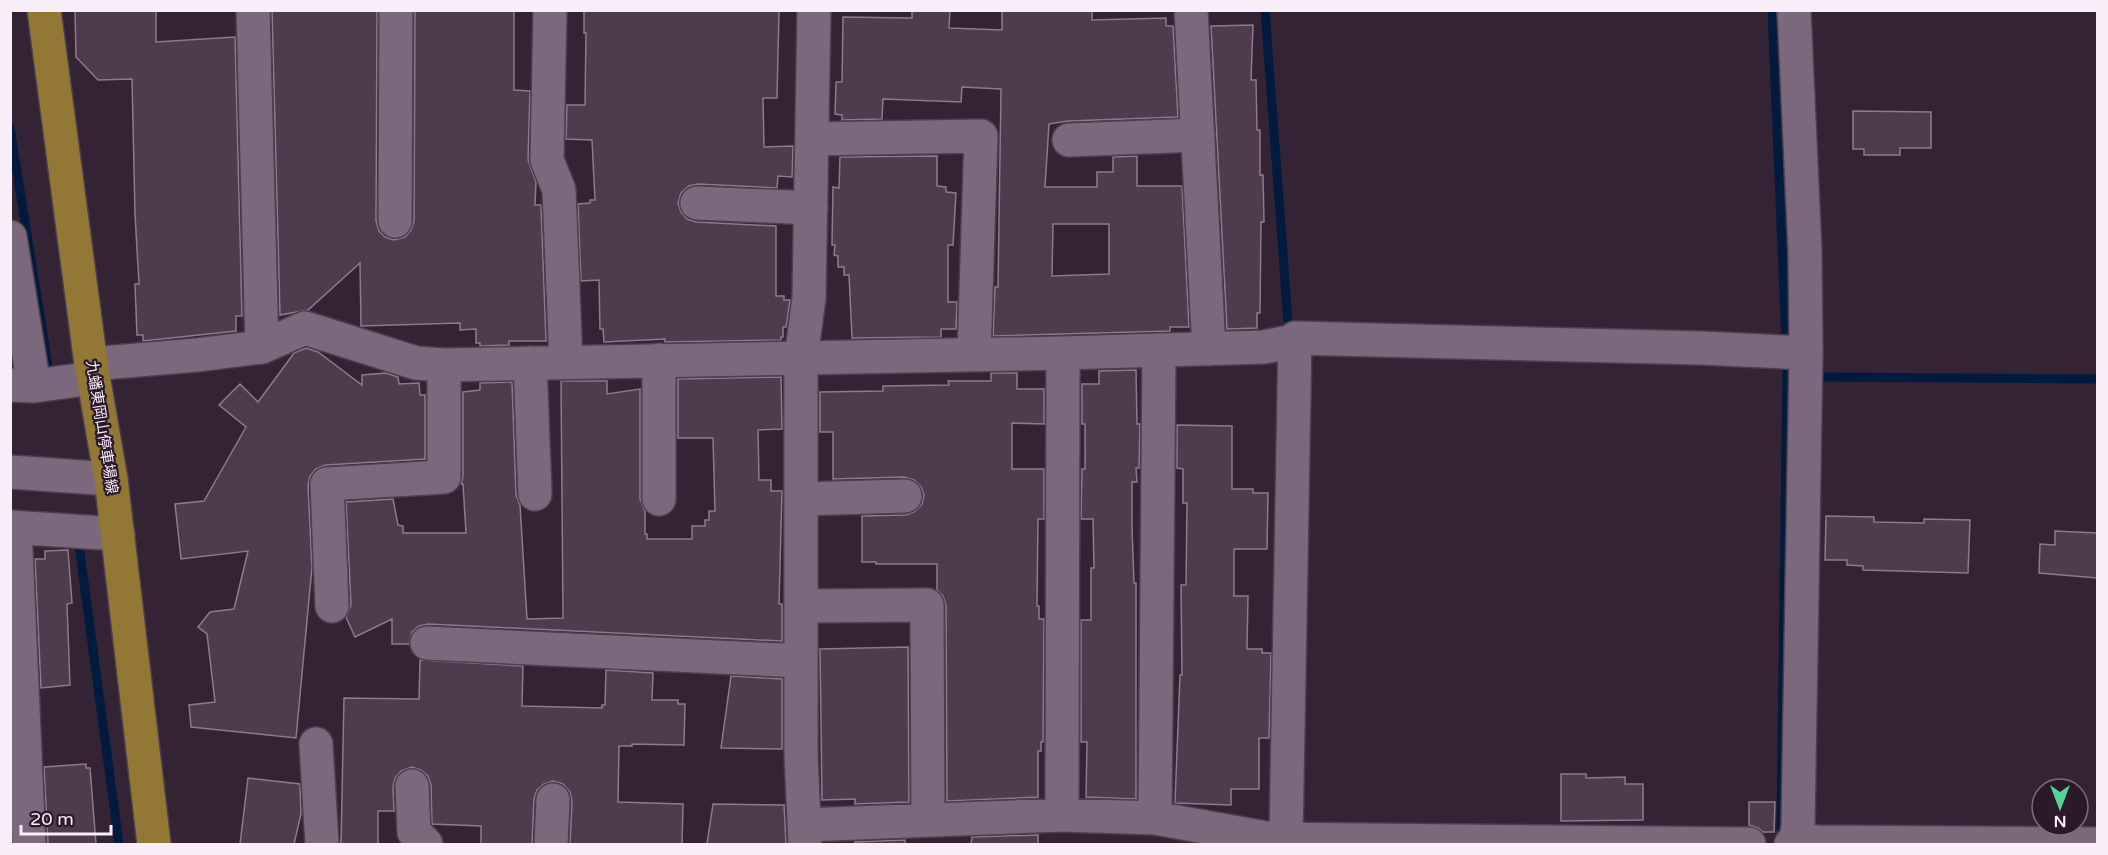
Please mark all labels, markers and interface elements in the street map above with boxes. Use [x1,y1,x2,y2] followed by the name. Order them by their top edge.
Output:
[83,359,121,495] street label: 九蟠東岡山停車場線
[2030,777,2090,837] north arrow
[21,798,111,836] scale bar
[30,808,74,830] text: 20 m
[2054,811,2066,831] text: N

